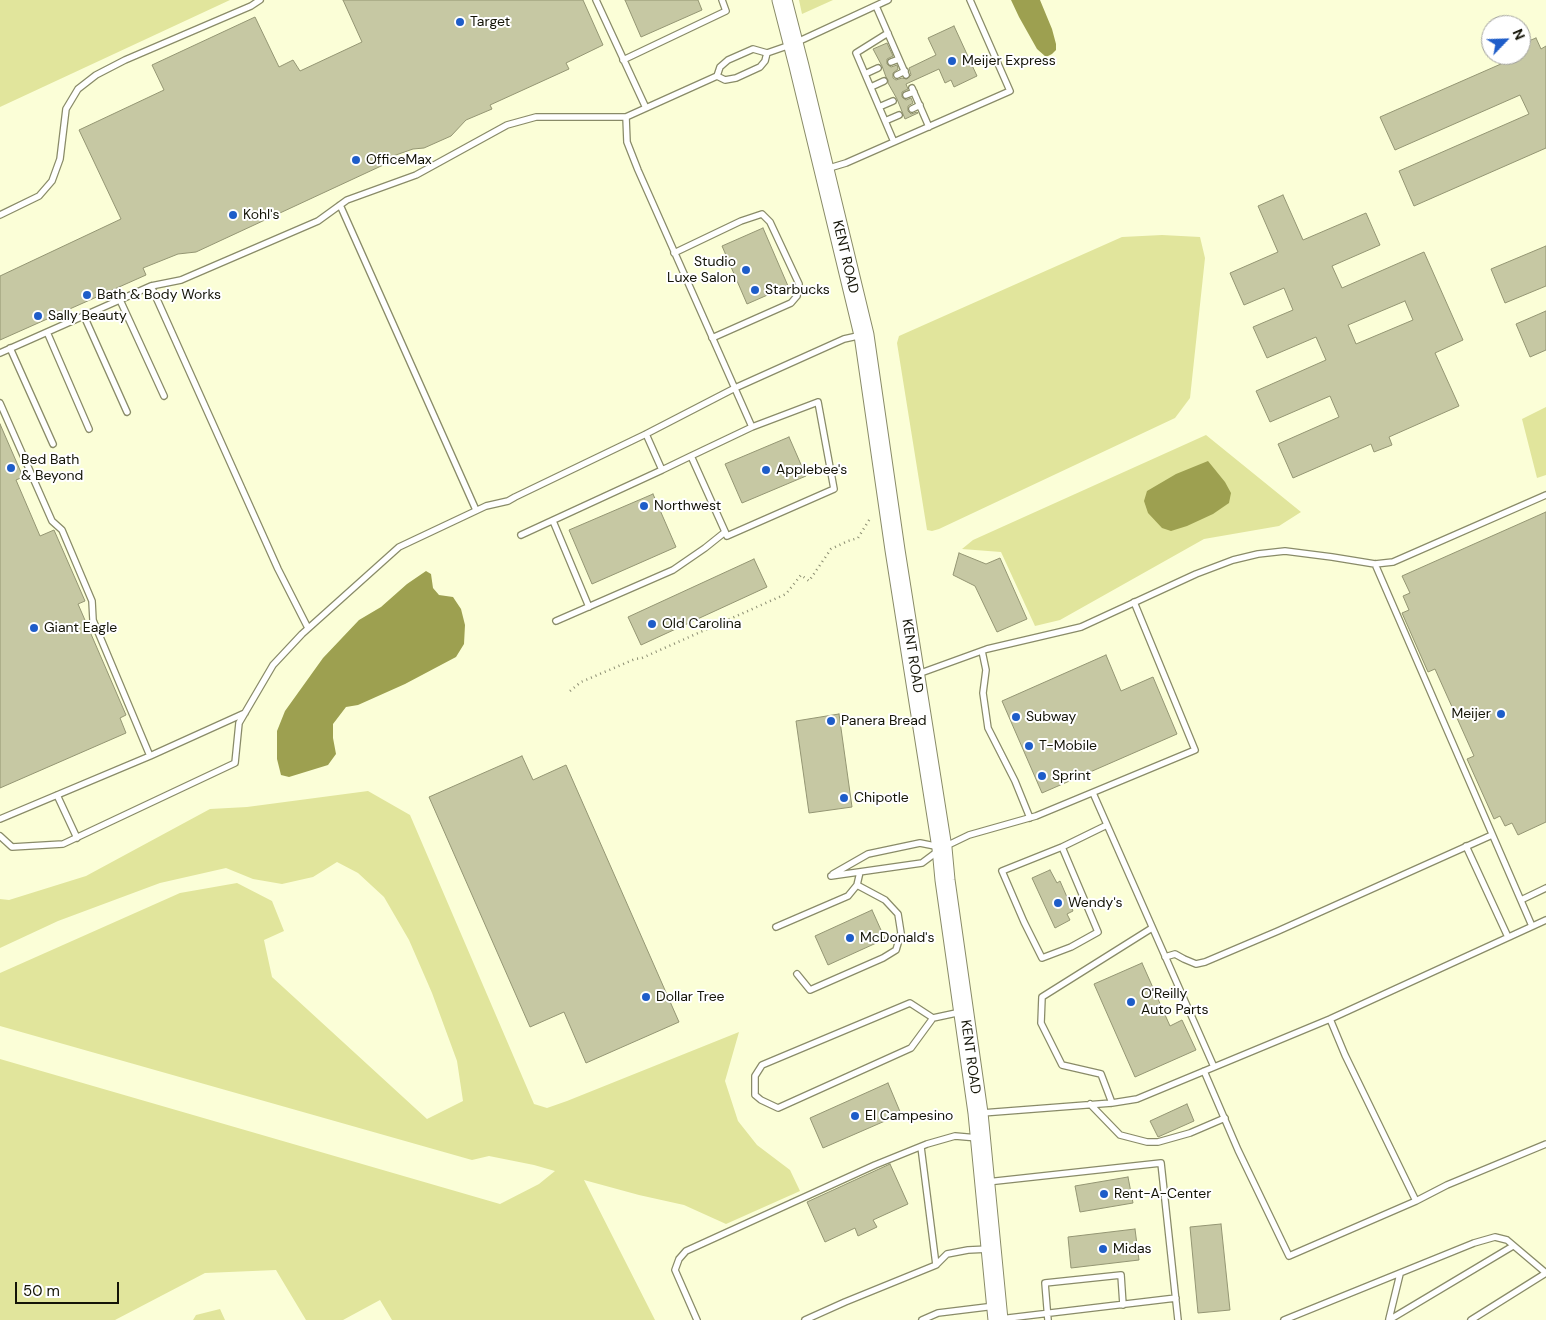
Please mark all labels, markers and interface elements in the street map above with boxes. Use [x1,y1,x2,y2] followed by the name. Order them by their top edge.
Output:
[470,14,510,30] place label: Target
[1481,15,1531,65] north arrow
[454,16,466,28] marker: Target
[1508,26,1529,43] text: N
[962,53,1056,69] place label: Meijer Express
[946,55,958,67] marker: Meijer Express
[366,152,432,168] place label: OfficeMax
[350,154,362,166] marker: OfficeMax
[243,207,279,223] place label: Kohl's
[227,209,239,221] marker: Kohl's
[828,219,862,295] street label: KENT ROAD
[667,254,736,286] place label: Studio Luxe Salon
[740,264,752,276] marker: Studio Luxe Salon
[765,282,830,298] place label: Starbucks
[749,284,761,296] marker: Starbucks
[97,287,221,303] place label: Bath & Body Works
[81,289,93,301] marker: Bath & Body Works
[48,308,127,324] place label: Sally Beauty
[32,310,44,322] marker: Sally Beauty
[21,452,83,484] place label: Bed Bath & Beyond
[5,462,17,474] marker: Bed Bath & Beyond
[776,462,847,478] place label: Applebee's
[760,464,772,476] marker: Applebee's
[654,498,721,514] place label: Northwest
[638,500,650,512] marker: Northwest
[662,616,741,632] place label: Old Carolina
[646,618,658,630] marker: Old Carolina
[898,618,926,694] street label: KENT ROAD
[44,620,117,636] place label: Giant Eagle
[28,622,40,634] marker: Giant Eagle
[1451,706,1491,722] place label: Meijer
[1495,708,1507,720] marker: Meijer
[1026,709,1076,725] place label: Subway
[1010,711,1022,723] marker: Subway
[841,713,927,729] place label: Panera Bread
[825,715,837,727] marker: Panera Bread
[1039,738,1097,754] place label: T-Mobile
[1023,740,1035,752] marker: T-Mobile
[1052,768,1091,784] place label: Sprint
[1036,770,1048,782] marker: Sprint
[854,790,909,806] place label: Chipotle
[838,792,850,804] marker: Chipotle
[1068,895,1123,911] place label: Wendy's
[1052,897,1064,909] marker: Wendy's
[860,930,935,946] place label: McDonald's
[844,932,856,944] marker: McDonald's
[1141,986,1209,1019] place label: O'Reilly Auto Parts
[656,989,725,1005] place label: Dollar Tree
[640,991,652,1003] marker: Dollar Tree
[1125,996,1137,1008] marker: O'Reilly Auto Parts
[956,1019,984,1095] street label: KENT ROAD
[865,1108,953,1124] place label: El Campesino
[849,1110,861,1122] marker: El Campesino
[1114,1186,1211,1202] place label: Rent-A-Center
[1098,1188,1110,1200] marker: Rent-A-Center
[1113,1241,1152,1257] place label: Midas
[1097,1243,1109,1255] marker: Midas
[18,1272,121,1304] scale bar
[23,1281,60,1301] text: 50 m

